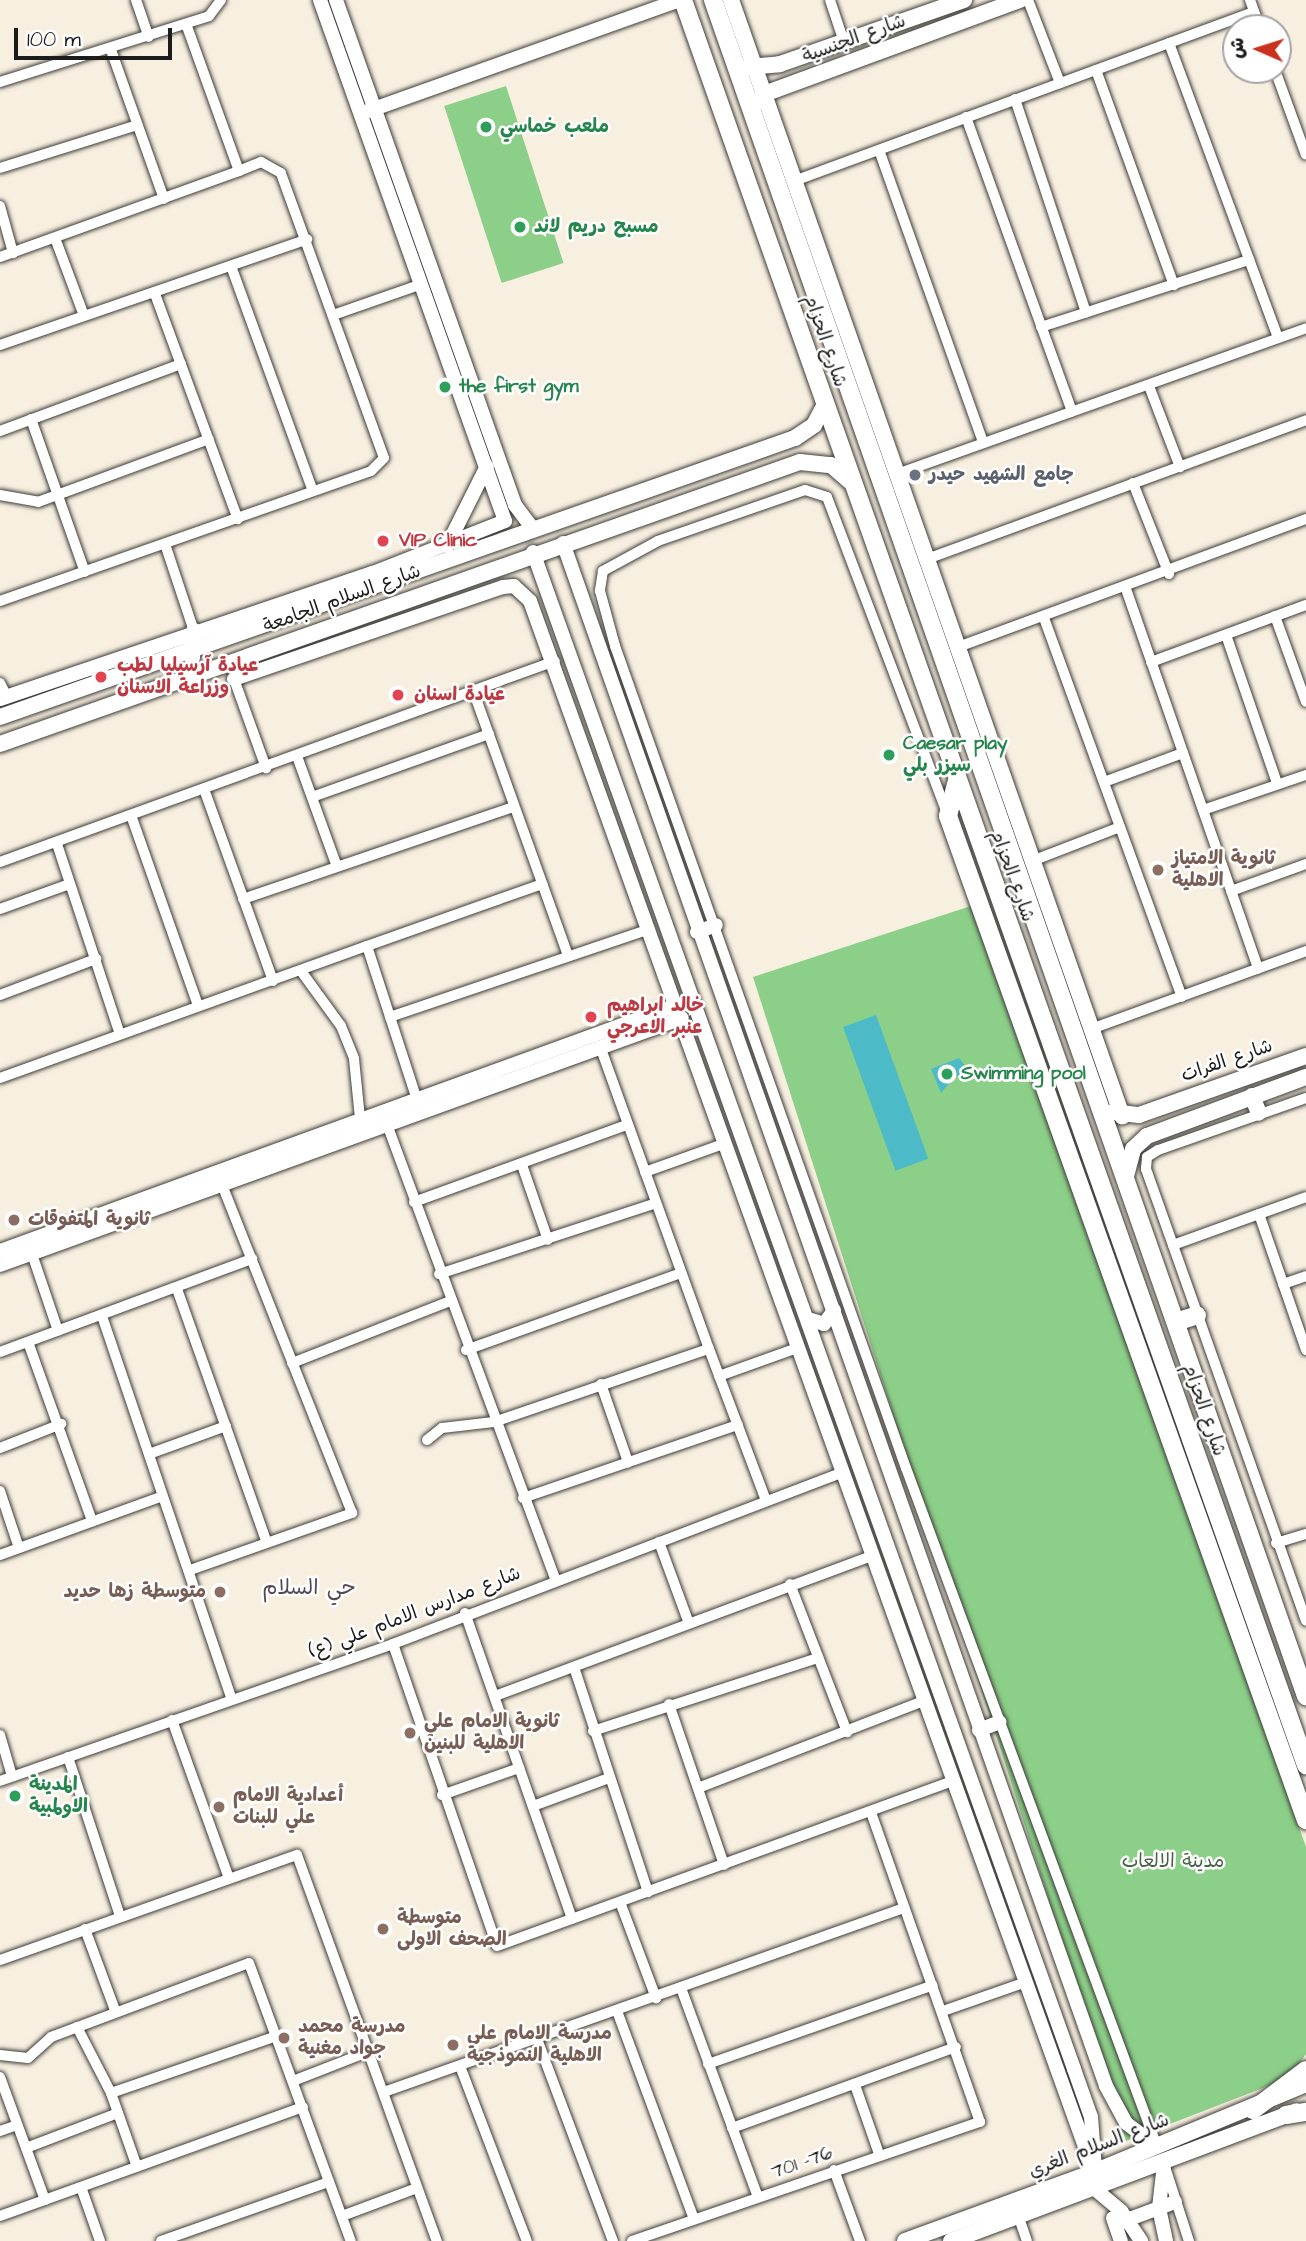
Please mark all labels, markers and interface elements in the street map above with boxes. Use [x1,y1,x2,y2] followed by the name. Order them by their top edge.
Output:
[799,10,909,68] street label: شارع الجنسية
[18,14,175,58] scale bar
[1222,14,1292,84] north arrow
[27,25,81,54] text: 100 m
[1223,37,1252,59] text: ش
[500,116,609,138] place label: ملعب خماسي
[478,119,494,135] marker: ملعب خماسي
[534,216,659,238] place label: مسبح دريم لاند
[512,219,528,235] marker: مسبح دريم لاند
[799,292,851,390] street label: شارع الحزام
[459,376,578,398] place label: the first gym
[437,379,453,395] marker: the first gym
[929,464,1074,486] place label: جامع الشهيد حيدر
[907,467,923,483] marker: جامع الشهيد حيدر
[399,530,477,552] place label: VIP Clinic
[373,531,393,551] marker: VIP Clinic
[260,560,424,638] street label: شارع السلام الجامعة
[117,655,258,699] place label: عيادة آرسيليا لطب وزراعة الاسنان
[91,667,111,687] marker: عيادة آرسيليا لطب وزراعة الاسنان
[414,684,505,706] place label: عيادة اسنان
[388,685,408,705] marker: عيادة اسنان
[903,733,1007,777] place label: Caesar play سيزر بلي
[881,747,897,763] marker: Caesar play سيزر بلي
[985,827,1039,925] street label: شارع الحزام
[1172,848,1275,892] place label: ثانوية الامتياز الاهلية
[1150,862,1166,878] marker: ثانوية الامتياز الاهلية
[607,995,704,1039] place label: خالد ابراهيم عنبر الاعرجي
[581,1007,601,1027] marker: خالد ابراهيم عنبر الاعرجي
[1178,1035,1276,1087] street label: شارع الفرات
[961,1063,1086,1085] place label: Swimming pool
[939,1066,955,1082] marker: Swimming pool
[28,1209,150,1231] place label: ثانوية المتفوقات
[6,1212,22,1228] marker: ثانوية المتفوقات
[1178,1361,1230,1459] street label: شارع الحزام
[306,1562,524,1664] street label: شارع مدارس الامام علي (ع)
[262,1575,356,1601] district label: حي السلام
[63,1581,206,1603] place label: متوسطة زها حديد
[212,1584,228,1600] marker: متوسطة زها حديد
[424,1711,559,1755] place label: ثانوية الامام علي الاهلية للبنين
[402,1725,418,1741] marker: ثانوية الامام علي الاهلية للبنين
[29,1774,88,1818] place label: المدينة الاولمبية
[233,1785,343,1829] place label: أعدادية الامام علي للبنات
[7,1788,23,1804] marker: المدينة الاولمبية
[211,1799,227,1815] marker: أعدادية الامام علي للبنات
[1122,1851,1224,1873] park label: مدينة الالعاب
[397,1907,507,1951] place label: متوسطة الصحف الاولى
[375,1921,391,1937] marker: متوسطة الصحف الاولى
[298,2016,405,2060] place label: مدرسة محمد جواد مغنية
[467,2023,612,2067] place label: مدرسة الامام علي الاهلية النموذجية
[276,2030,292,2046] marker: مدرسة محمد جواد مغنية
[445,2037,461,2053] marker: مدرسة الامام علي الاهلية النموذجية
[1026,2109,1172,2183] street label: شارع السلام الغري
[768,2142,836,2184] street label: 701 -76

